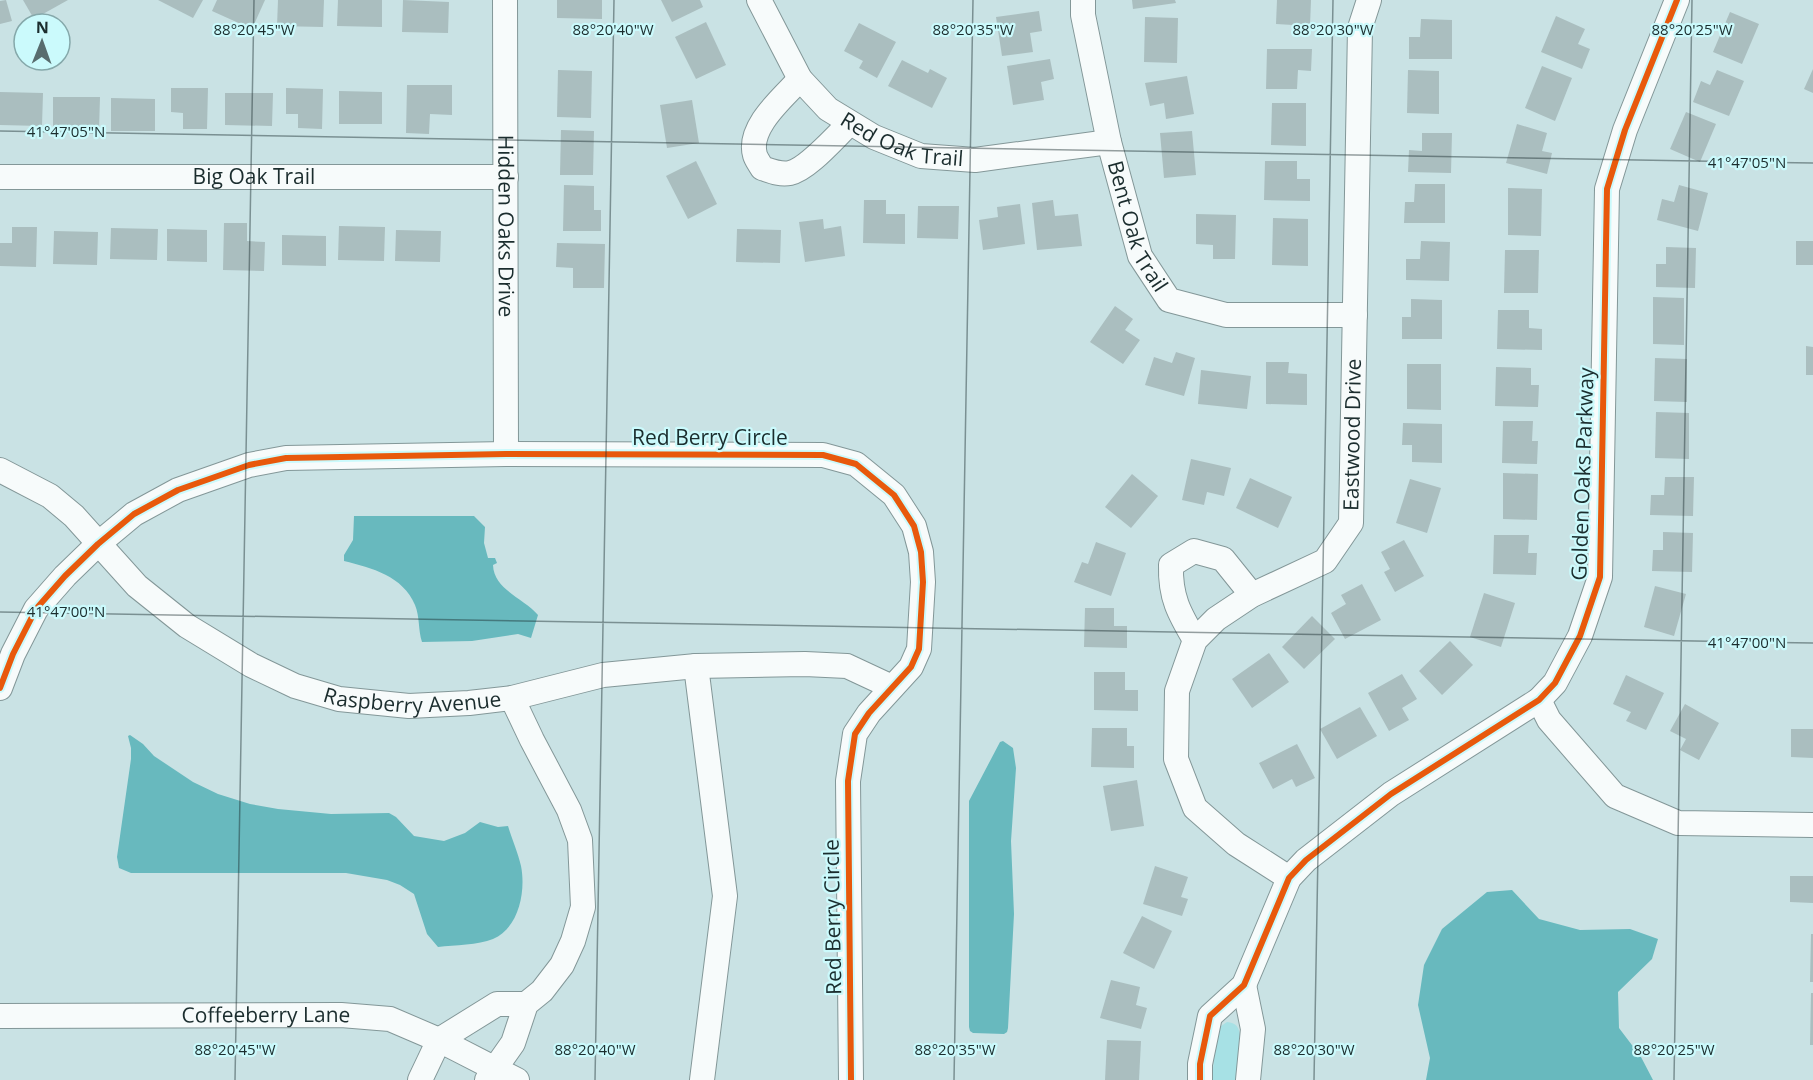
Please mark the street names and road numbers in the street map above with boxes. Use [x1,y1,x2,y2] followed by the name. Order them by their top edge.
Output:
[836,105,964,172] street label: Red Oak Trail
[492,135,521,317] street label: Hidden Oaks Drive
[1102,158,1175,297] street label: Bent Oak Trail
[193,162,315,190] street label: Big Oak Trail
[1336,358,1367,511] street label: Eastwood Drive
[1564,367,1600,581] street label: Golden Oaks Parkway
[632,423,788,451] street label: Red Berry Circle
[320,680,503,719] street label: Raspberry Avenue
[817,839,847,995] street label: Red Berry Circle
[182,1000,352,1029] street label: Coffeeberry Lane

